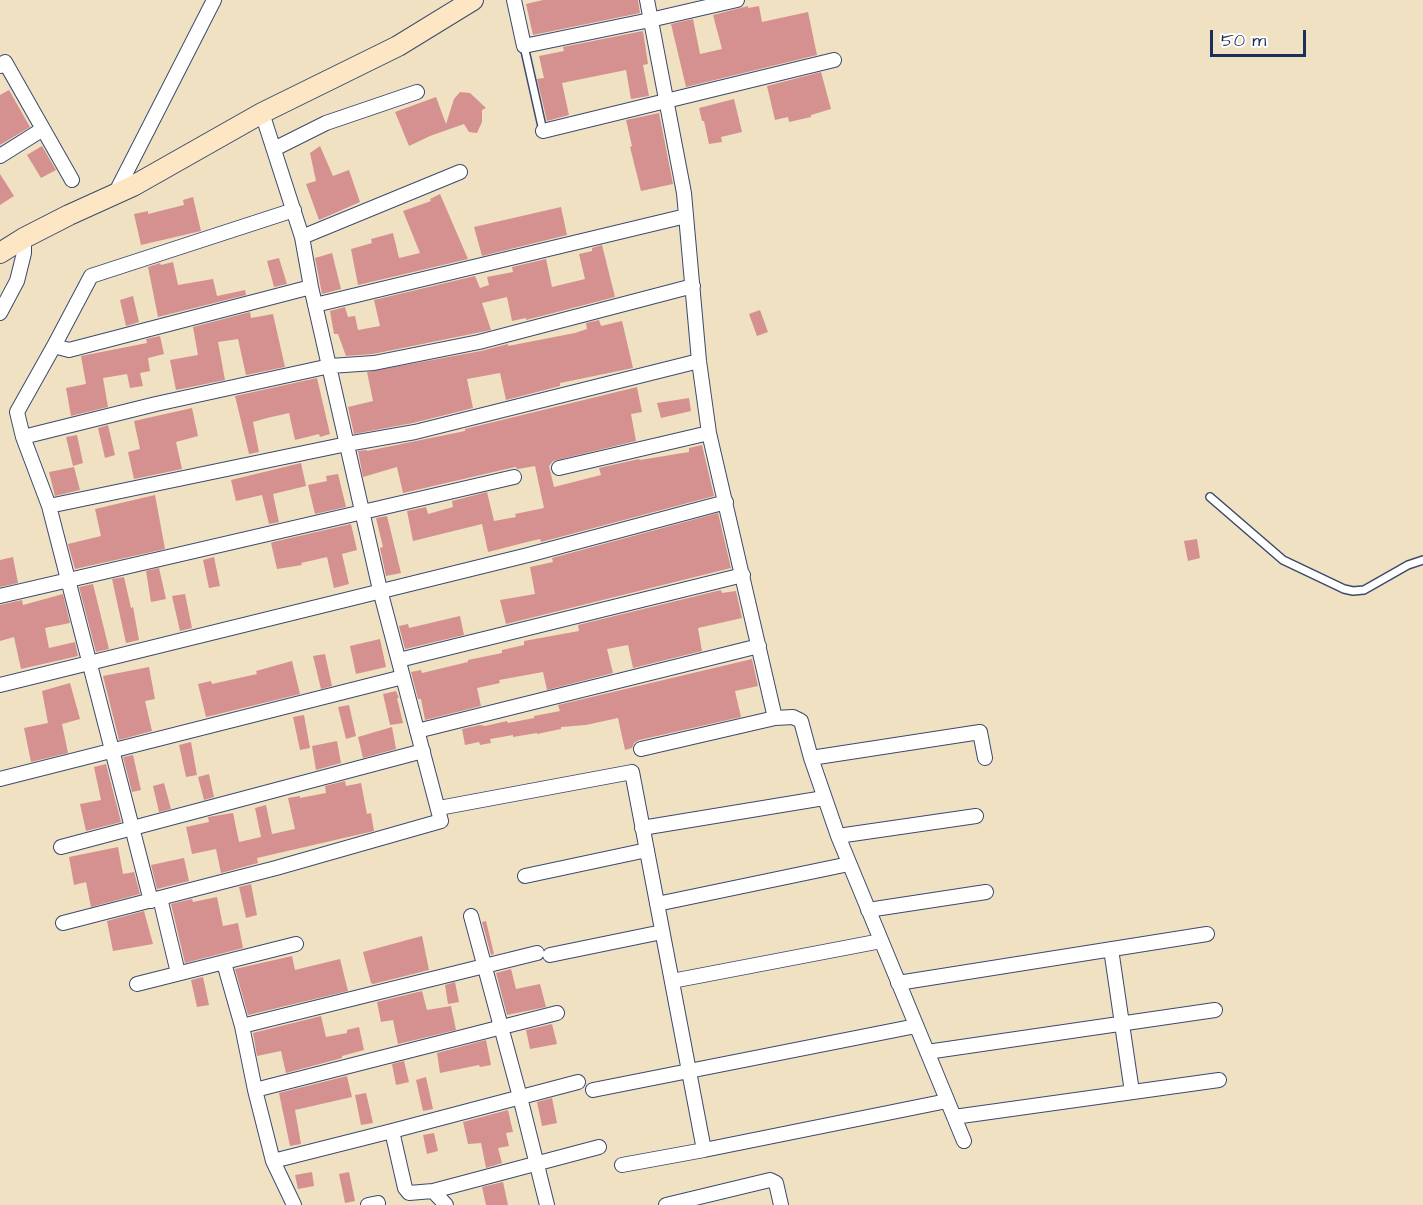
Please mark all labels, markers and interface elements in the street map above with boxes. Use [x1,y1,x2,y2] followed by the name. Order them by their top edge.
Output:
[1213,18,1309,56] scale bar
[1221,28,1266,53] text: 50 m

